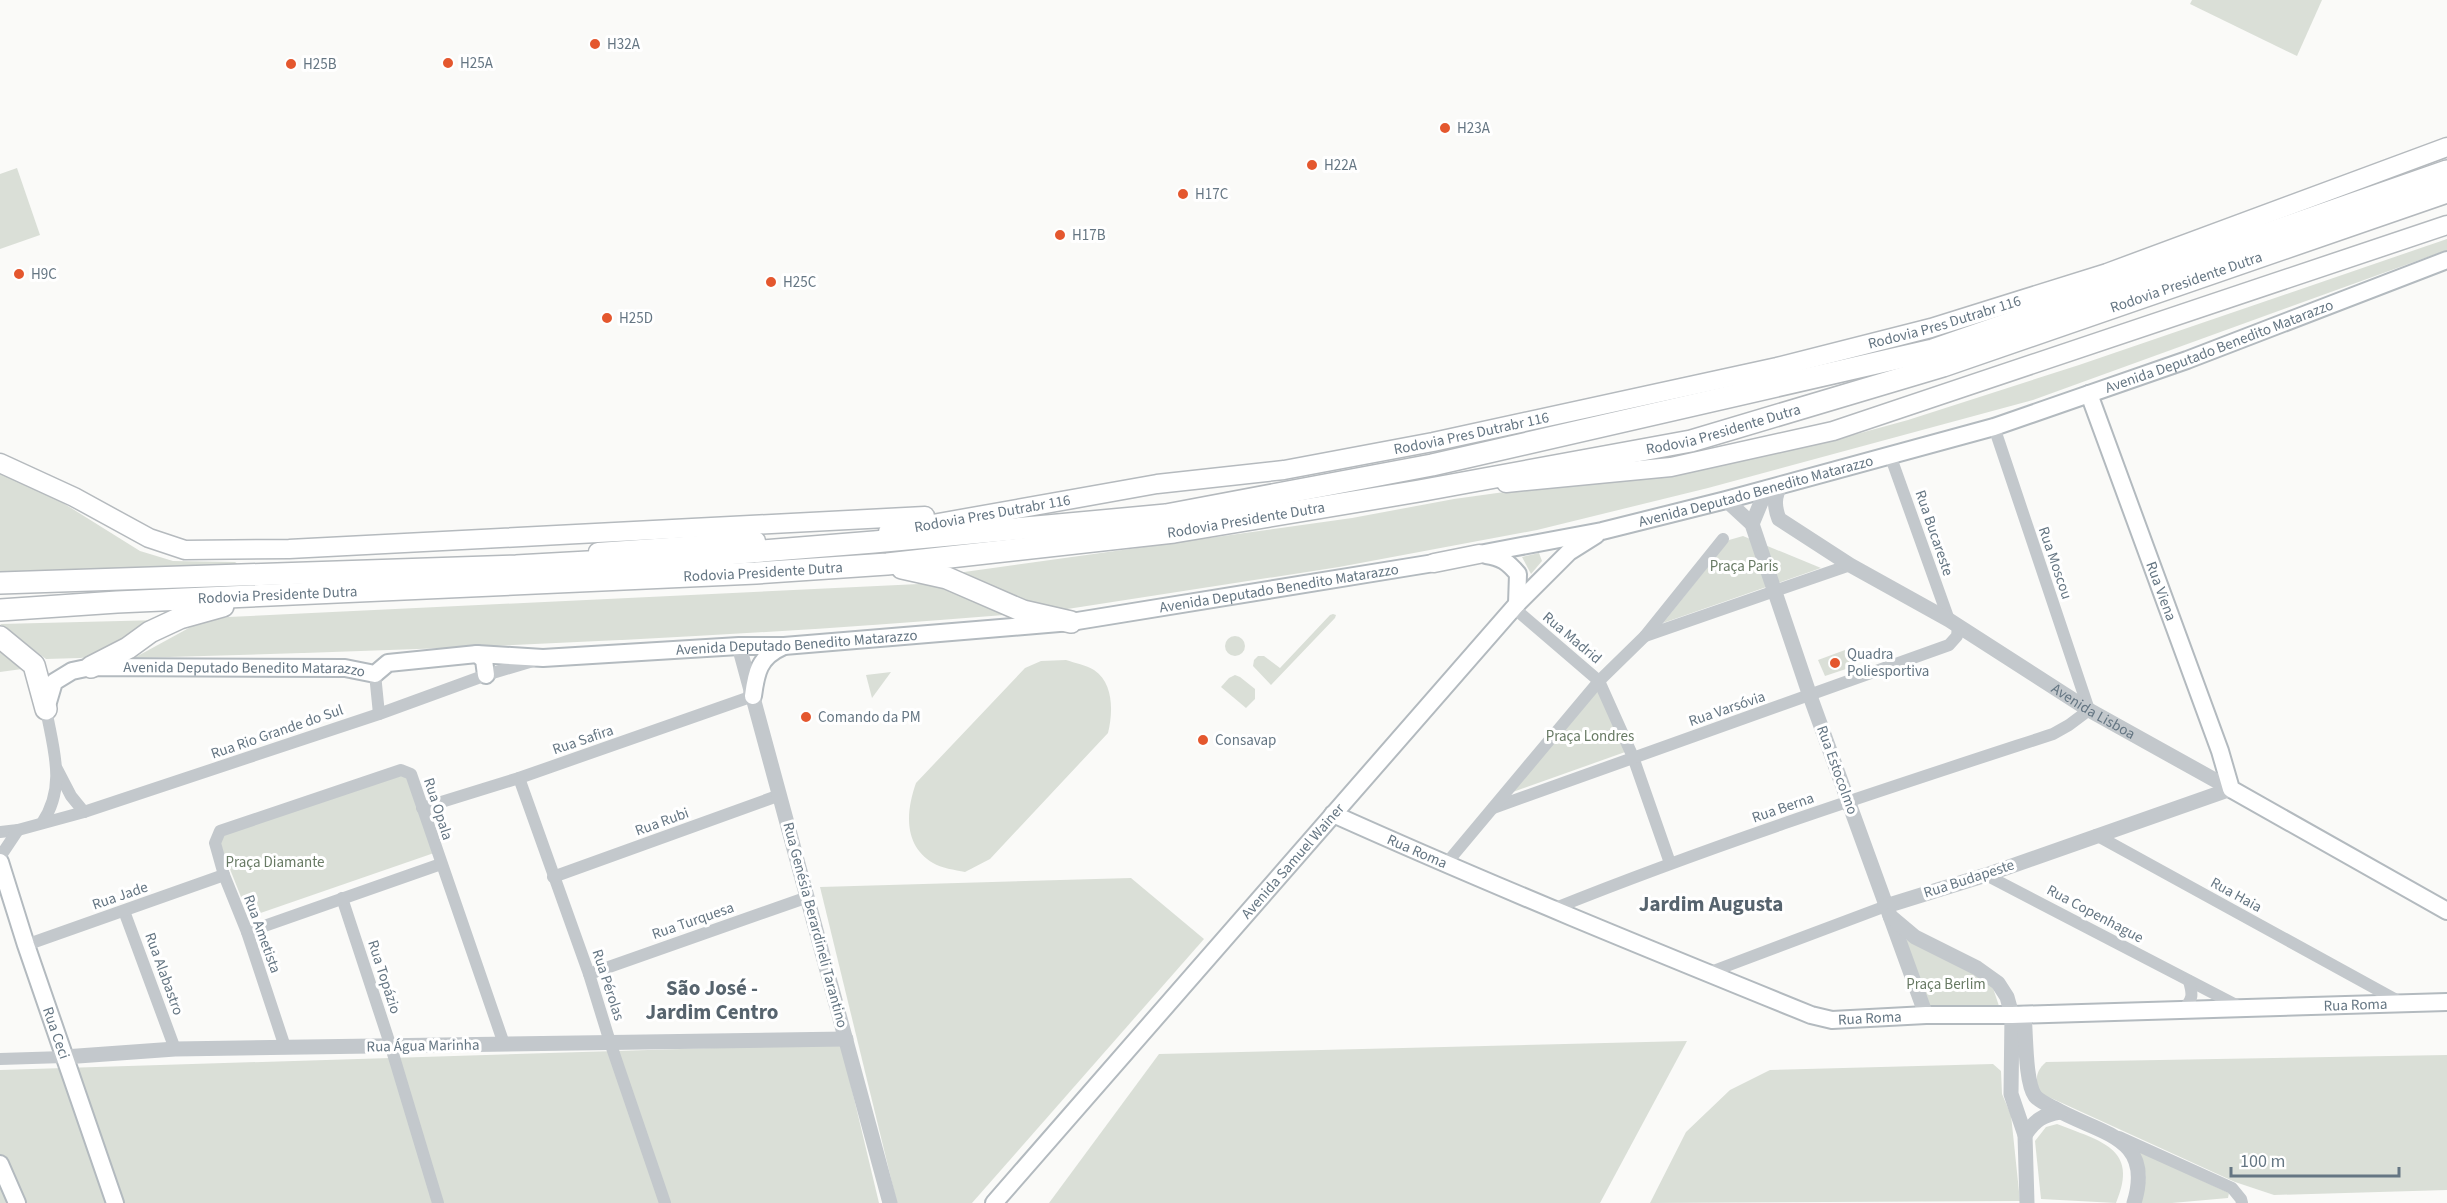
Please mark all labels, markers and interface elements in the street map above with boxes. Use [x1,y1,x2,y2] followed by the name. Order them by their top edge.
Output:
[607,34,641,55] place label: H32A
[588,37,602,51] marker: H32A
[460,53,494,74] place label: H25A
[303,54,337,75] place label: H25B
[441,56,455,70] marker: H25A
[284,57,298,71] marker: H25B
[1457,118,1491,139] place label: H23A
[1438,121,1452,135] marker: H23A
[1324,155,1358,176] place label: H22A
[1305,158,1319,172] marker: H22A
[1195,184,1229,205] place label: H17C
[1176,187,1190,201] marker: H17C
[1072,225,1106,246] place label: H17B
[1053,228,1067,242] marker: H17B
[2107,246,2265,318] street label: Rodovia Presidente Dutra
[31,264,57,285] place label: H9C
[12,267,26,281] marker: H9C
[783,272,817,293] place label: H25C
[764,275,778,289] marker: H25C
[1866,290,2024,354] street label: Rodovia Pres Dutrabr 116
[2102,294,2336,398] street label: Avenida Deputado Benedito Matarazzo
[619,308,653,329] place label: H25D
[600,311,614,325] marker: H25D
[1644,398,1803,460] street label: Rodovia Presidente Dutra
[1392,406,1551,460] street label: Rodovia Pres Dutrabr 116
[1636,450,1876,532] street label: Avenida Deputado Benedito Matarazzo
[1910,487,1958,579] street label: Rua Bucareste
[913,489,1072,538] street label: Rodovia Pres Dutrabr 116
[1166,496,1326,543] street label: Rodovia Presidente Dutra
[2033,524,2077,602] street label: Rua Moscou
[1710,556,1778,577] park label: Praça Paris
[683,557,843,587] street label: Rodovia Presidente Dutra
[1158,558,1400,618] street label: Avenida Deputado Benedito Matarazzo
[2141,558,2182,624] street label: Rua Viena
[197,581,358,609] street label: Rodovia Presidente Dutra
[1538,607,1606,669] street label: Rua Madrid
[675,624,918,660] street label: Avenida Deputado Benedito Matarazzo
[1847,644,1929,682] place label: Quadra Poliesportiva
[1828,656,1842,670] marker: Quadra Poliesportiva
[123,657,367,682] street label: Avenida Deputado Benedito Matarazzo
[2047,678,2139,744] street label: Avenida Lisboa
[1686,686,1768,732] street label: Rua Varsóvia
[208,699,346,765] street label: Rua Rio Grande do Sul
[818,707,921,728] place label: Comando da PM
[799,710,813,724] marker: Comando da PM
[550,720,616,760] street label: Rua Safira
[1811,723,1863,817] street label: Rua Estocolmo
[1546,726,1634,747] park label: Praça Londres
[1215,730,1276,751] place label: Consavap
[1196,733,1210,747] marker: Consavap
[418,775,458,843] street label: Rua Opala
[1749,788,1817,828] street label: Rua Berna
[1236,798,1350,923] street label: Avenida Samuel Wainer
[632,803,692,841] street label: Rua Rubi
[777,820,853,1030] street label: Rua Genésia Berardineli Tarantino
[1384,829,1451,874] street label: Rua Roma
[225,852,325,873] park label: Praça Diamante
[1921,854,2017,904] street label: Rua Budapeste
[2206,872,2266,918] street label: Rua Haia
[89,877,151,915] street label: Rua Jade
[2043,880,2147,948] street label: Rua Copenhague
[1639,889,1783,919] district label: Jardim Augusta
[238,892,286,976] street label: Rua Ametista
[649,897,737,945] street label: Rua Turquesa
[139,930,189,1018] street label: Rua Alabastro
[362,937,406,1017] street label: Rua Topázio
[587,947,629,1023] street label: Rua Pérolas
[646,973,778,1027] district label: São José - Jardim Centro
[1906,974,1986,995] park label: Praça Berlim
[2323,993,2388,1016] street label: Rua Roma
[38,1004,75,1062] street label: Rua Ceci
[1837,1006,1902,1030] street label: Rua Roma
[366,1035,480,1057] street label: Rua Água Marinha
[2231,1140,2399,1178] scale bar
[2240,1149,2285,1174] text: 100 m

